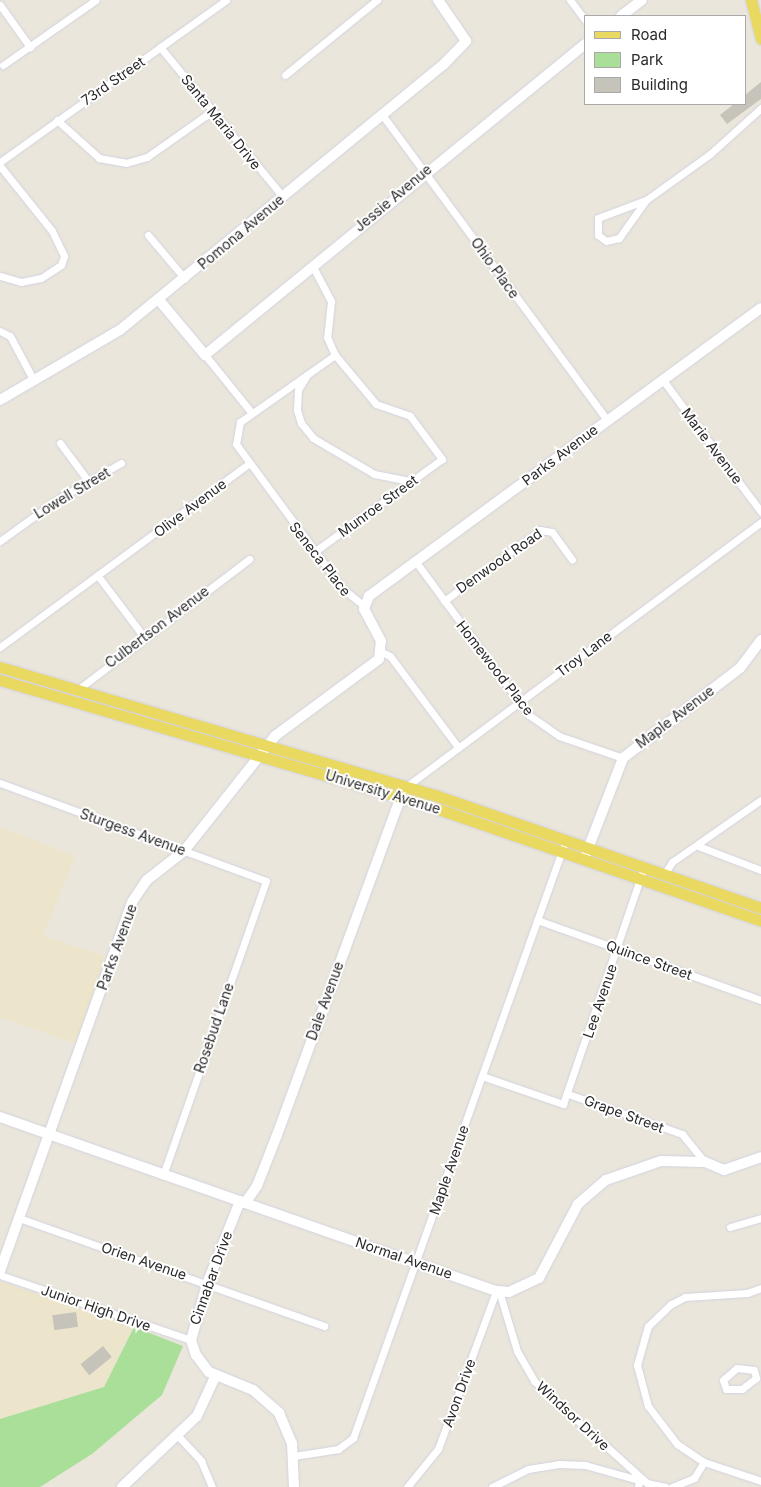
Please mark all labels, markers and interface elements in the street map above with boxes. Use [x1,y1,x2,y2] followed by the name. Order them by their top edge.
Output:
[584,15,746,105] legend
[631,25,667,44] text: Road
[631,50,663,69] text: Park
[78,53,148,109] street label: 73rd Street
[178,71,264,173] street label: Santa Maria Drive
[631,75,688,94] text: Building
[351,161,435,235] street label: Jessie Avenue
[195,191,287,273] street label: Pomona Avenue
[467,234,523,302] street label: Ohio Place
[678,405,746,487] street label: Marie Avenue
[519,421,601,489] street label: Parks Avenue
[31,464,113,522] street label: Lowell Street
[335,472,421,540] street label: Munroe Street
[150,475,230,541] street label: Olive Avenue
[286,518,354,600] street label: Seneca Place
[453,525,545,597] street label: Denwood Road
[102,582,212,672] street label: Culbertson Avenue
[453,617,537,719] street label: Homewood Place
[553,628,615,680] street label: Troy Lane
[633,682,717,752] street label: Maple Avenue
[323,766,443,818] street label: University Avenue
[78,805,188,859] street label: Sturgess Avenue
[94,902,140,992] street label: Parks Avenue
[604,937,694,983] street label: Quince Street
[303,959,347,1043] street label: Dale Avenue
[579,962,621,1040] street label: Lee Avenue
[191,981,237,1075] street label: Rosebud Lane
[582,1092,666,1136] street label: Grape Street
[426,1123,472,1217] street label: Maple Avenue
[186,1229,236,1327] street label: Cinnabar Drive
[353,1234,455,1282] street label: Normal Avenue
[99,1239,189,1283] street label: Orien Avenue
[39,1281,153,1335] street label: Junior High Drive
[439,1356,479,1430] street label: Avon Drive
[533,1378,613,1454] street label: Windsor Drive

